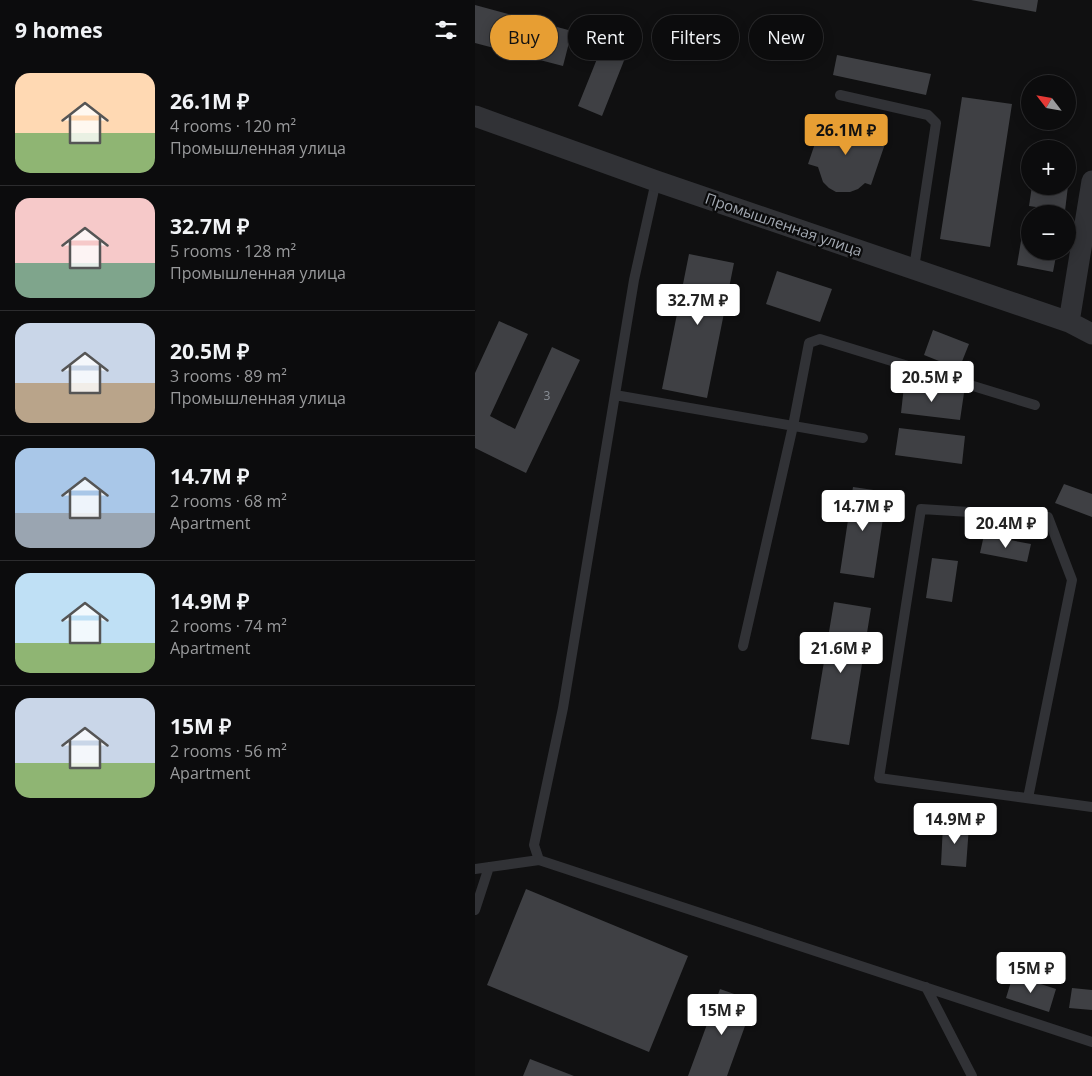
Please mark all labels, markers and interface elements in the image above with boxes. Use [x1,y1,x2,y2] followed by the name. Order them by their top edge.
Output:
[490,15,558,60] chip: Buy
[568,15,642,60] chip: Rent
[652,15,739,60] chip: Filters
[749,15,823,60] chip: New
[15,16,103,44] text: 9 homes
[432,16,460,44] icon: filters
[1021,75,1076,130] north arrow
[1021,75,1076,260] map controls
[170,87,250,115] text: 26.1M ₽
[55,93,115,153] icon: home
[800,114,892,156] pin: 26.1M ₽
[170,115,296,137] text: 4 rooms · 120 m²
[816,119,876,141] text: 26.1M ₽
[170,137,346,159] text: Промышленная улица
[1021,140,1076,195] button: +
[703,188,865,260] street label: Промышленная улица
[1021,205,1076,260] button: −
[170,212,250,240] text: 32.7M ₽
[55,218,115,278] icon: home
[170,240,296,262] text: 5 rooms · 128 m²
[170,262,346,284] text: Промышленная улица
[652,284,744,326] pin: 32.7M ₽
[668,289,728,311] text: 32.7M ₽
[170,337,250,365] text: 20.5M ₽
[55,343,115,403] icon: home
[886,360,978,403] pin: 20.5M ₽
[170,365,287,387] text: 3 rooms · 89 m²
[902,366,962,388] text: 20.5M ₽
[170,387,346,409] text: Промышленная улица
[544,387,551,404] house number: 3
[170,462,250,490] text: 14.7M ₽
[55,468,115,528] icon: home
[170,490,287,512] text: 2 rooms · 68 m²
[817,490,909,532] pin: 14.7M ₽
[833,495,893,517] text: 14.7M ₽
[960,506,1052,549] pin: 20.4M ₽
[170,512,250,534] text: Apartment
[976,512,1036,534] text: 20.4M ₽
[170,587,250,615] text: 14.9M ₽
[55,593,115,653] icon: home
[170,615,287,637] text: 2 rooms · 74 m²
[795,632,887,674] pin: 21.6M ₽
[170,637,250,659] text: Apartment
[811,637,871,659] text: 21.6M ₽
[170,712,232,740] text: 15M ₽
[55,718,115,778] icon: home
[170,740,287,762] text: 2 rooms · 56 m²
[170,762,250,784] text: Apartment
[909,802,1001,845] pin: 14.9M ₽
[925,808,985,830] text: 14.9M ₽
[996,952,1066,994] pin: 15M ₽
[1008,957,1054,979] text: 15M ₽
[687,994,757,1036] pin: 15M ₽
[699,999,745,1021] text: 15M ₽

